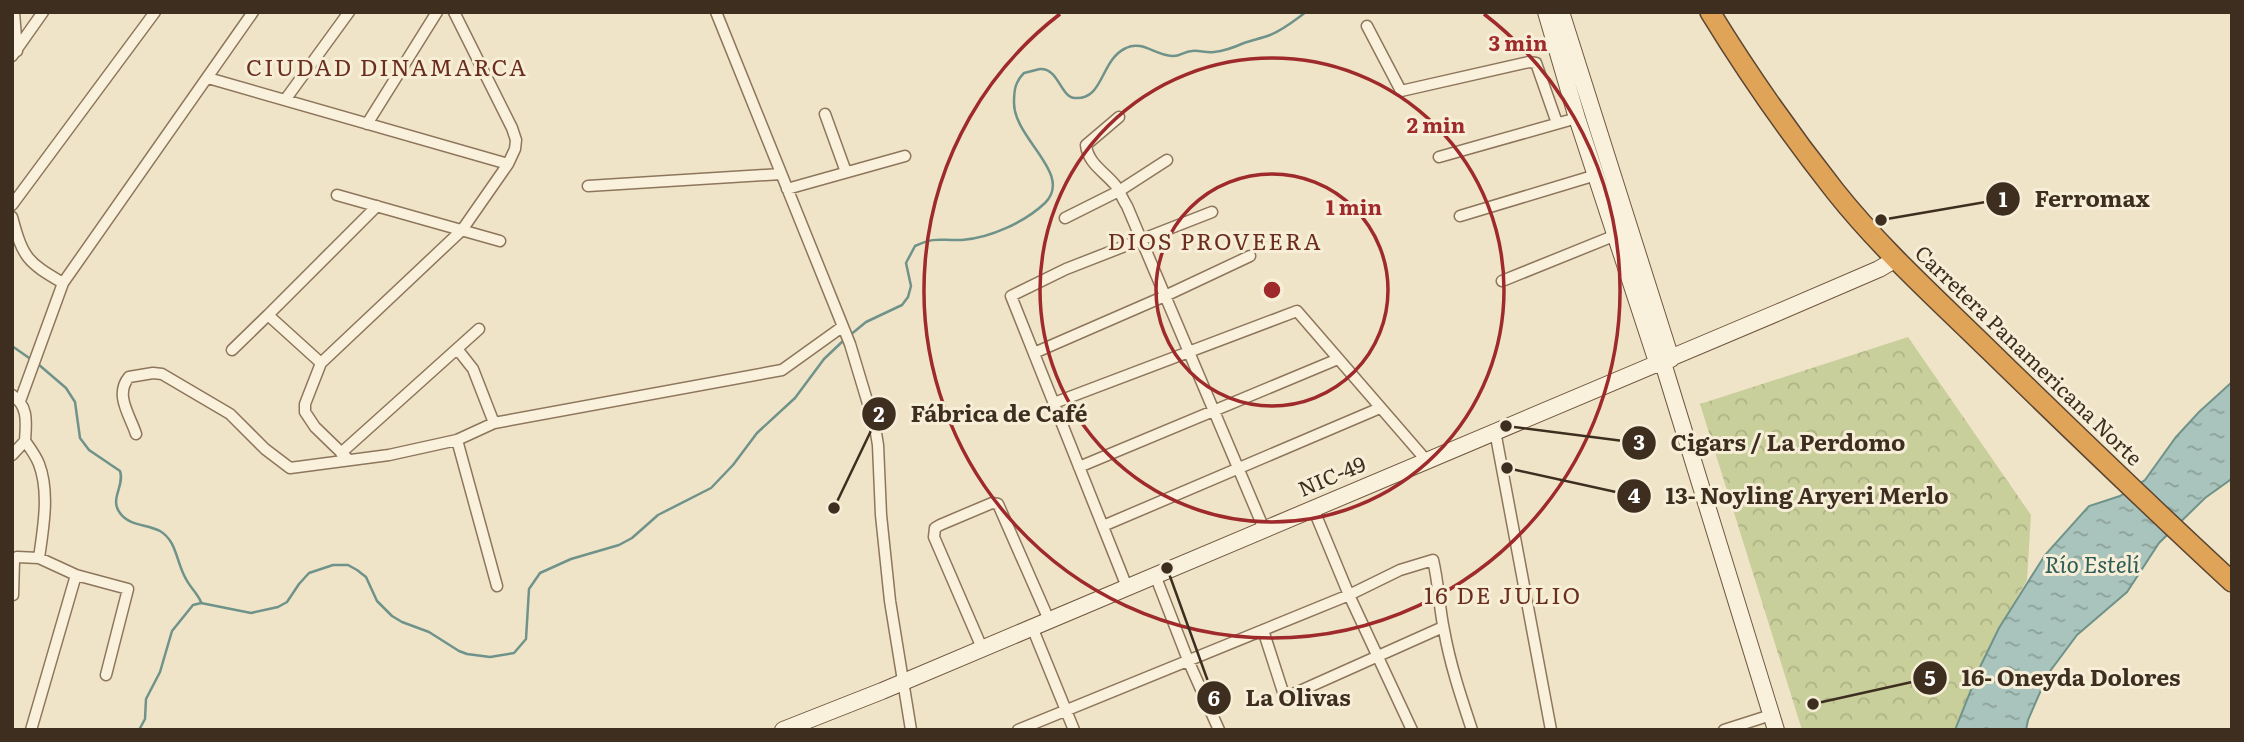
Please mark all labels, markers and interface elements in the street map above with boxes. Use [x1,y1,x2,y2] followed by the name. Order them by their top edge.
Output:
[1488,26,1548,57] text: 3 min
[246,49,528,83] district label: CIUDAD DINAMARCA
[1407,108,1466,139] text: 2 min
[1985,177,2163,221] callout: Ferromax
[2034,180,2150,214] text: Ferromax
[1999,182,2008,213] text: 1
[1326,190,1382,221] text: 1 min
[1107,223,1323,257] district label: DIOS PROVEERA
[1909,237,2151,472] street label: Carretera Panamericana Norte
[1260,278,1284,302] centre of rings
[861,392,1101,436] callout: Fábrica de Café
[910,395,1088,429] text: Fábrica de Café
[873,397,885,428] text: 2
[1621,421,1919,465] callout: Cigars / La Perdomo
[1671,424,1905,458] text: Cigars / La Perdomo
[1633,425,1645,456] text: 3
[1292,447,1370,503] street label: NIC-49
[1616,474,1962,518] callout: 13- Noyling Aryeri Merlo
[1665,477,1949,511] text: 13- Noyling Aryeri Merlo
[1628,478,1641,509] text: 4
[2044,546,2140,580] water label: Río Estelí
[1424,577,1582,611] district label: 16 DE JULIO
[1913,656,2195,700] callout: 16- Oneyda Dolores
[1961,659,2181,693] text: 16- Oneyda Dolores
[1924,661,1936,692] text: 5
[1197,676,1365,720] callout: La Olivas
[1245,679,1351,713] text: La Olivas
[1208,681,1220,712] text: 6

